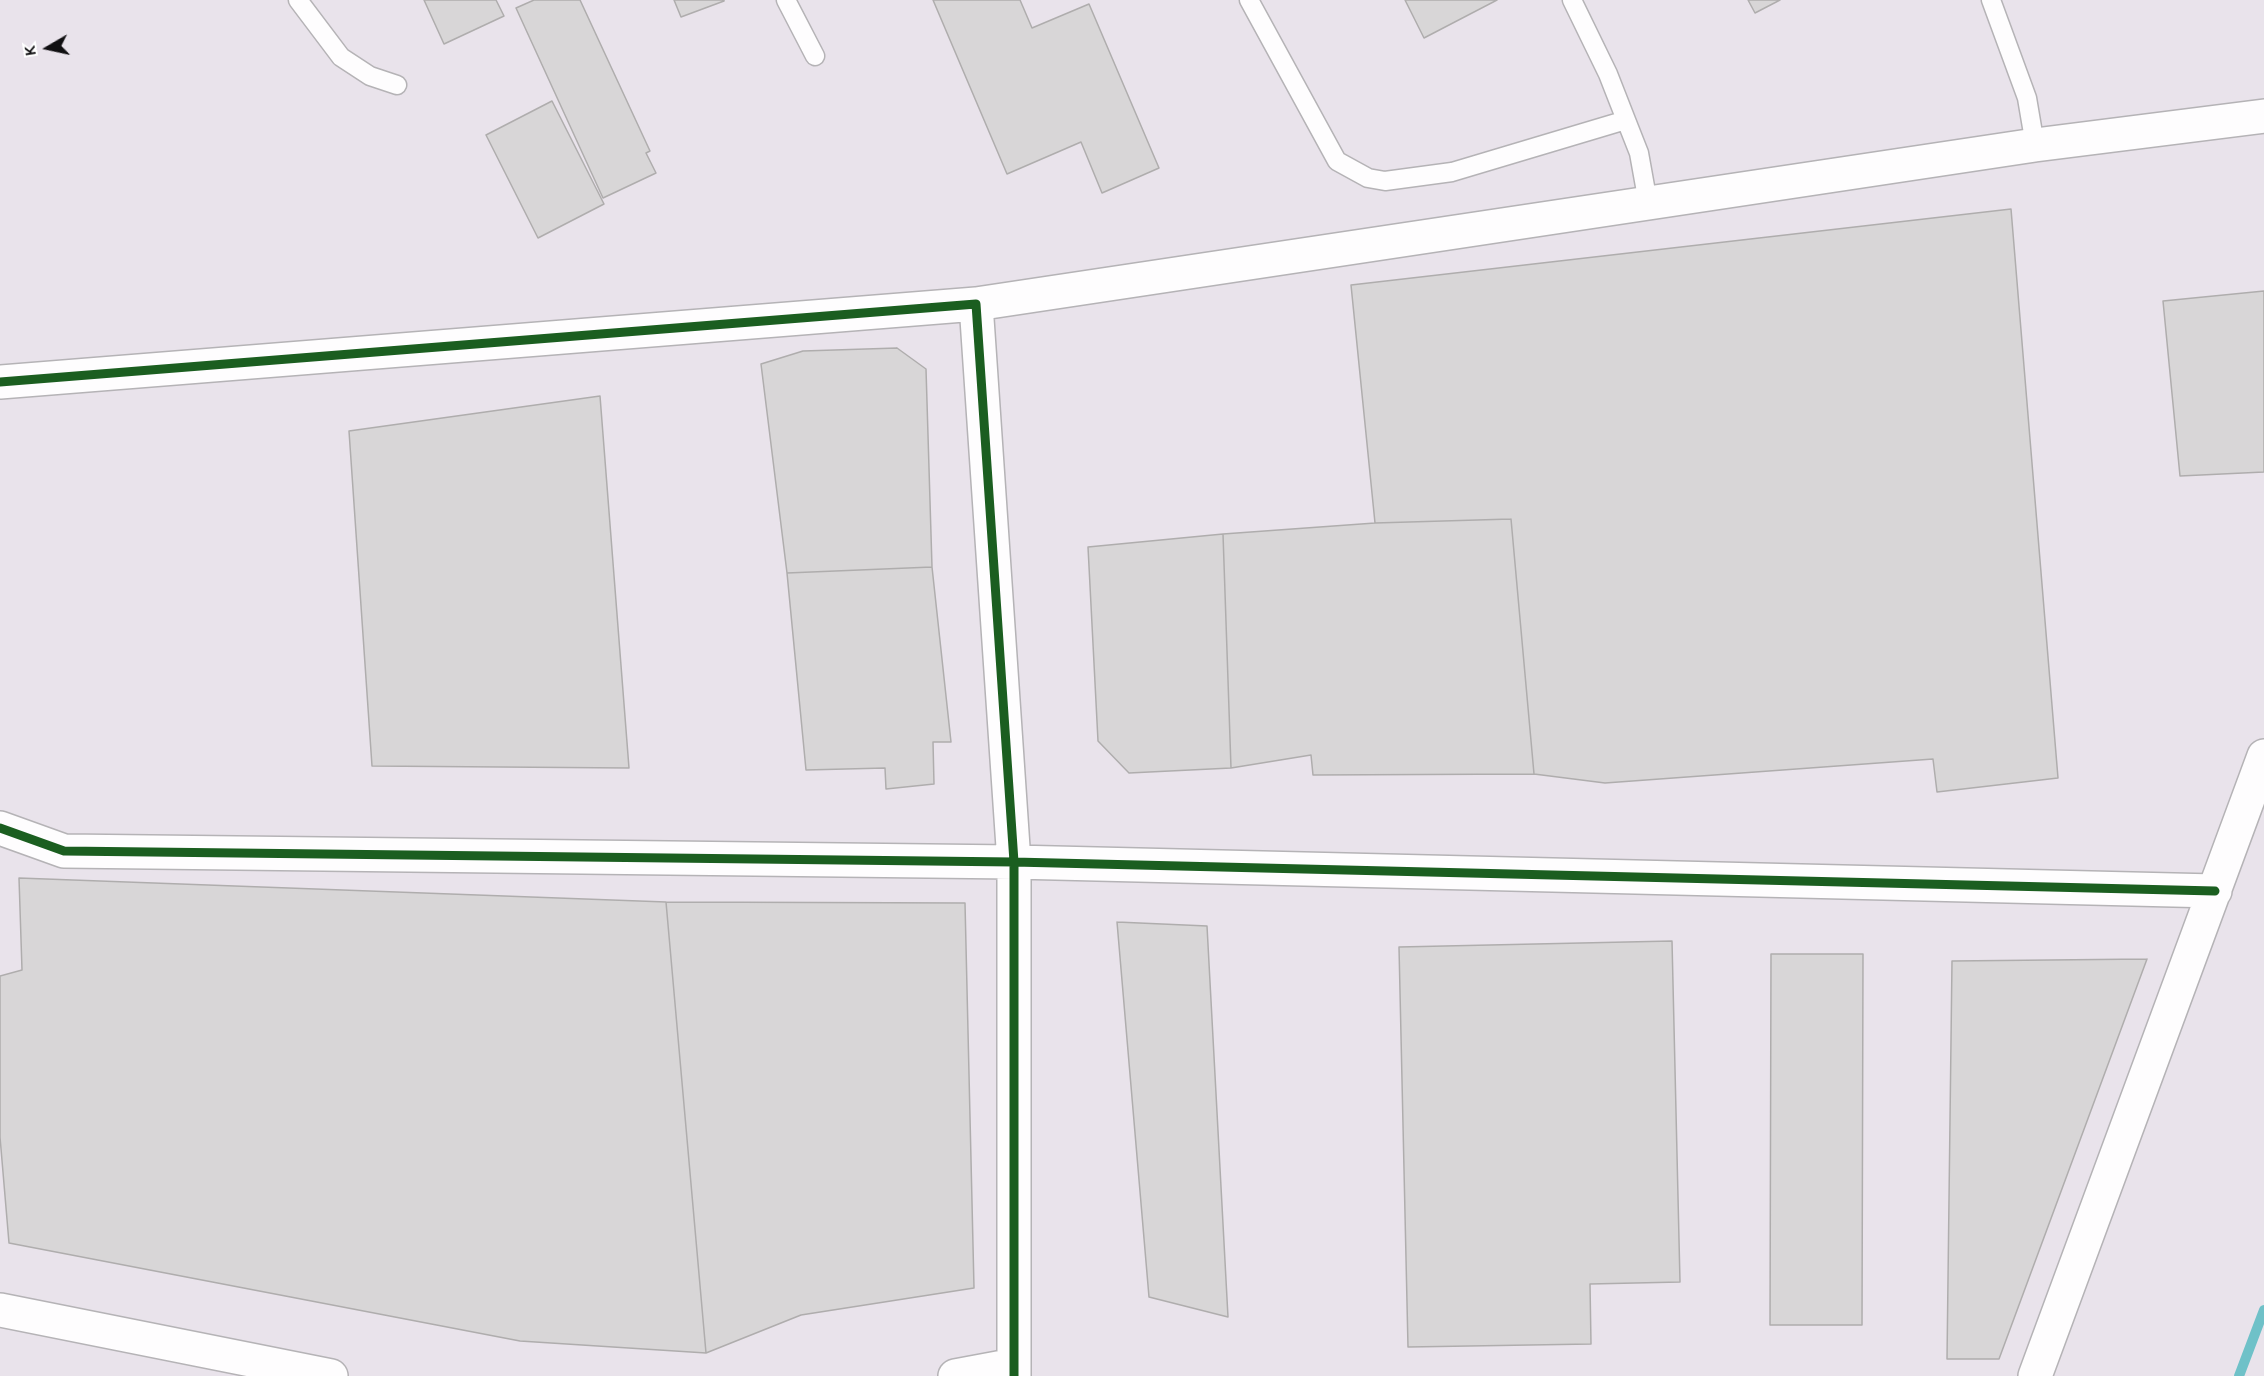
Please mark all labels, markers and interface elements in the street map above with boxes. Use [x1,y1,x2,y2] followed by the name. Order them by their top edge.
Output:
[18,18,78,78] north arrow
[20,44,40,58] text: K

